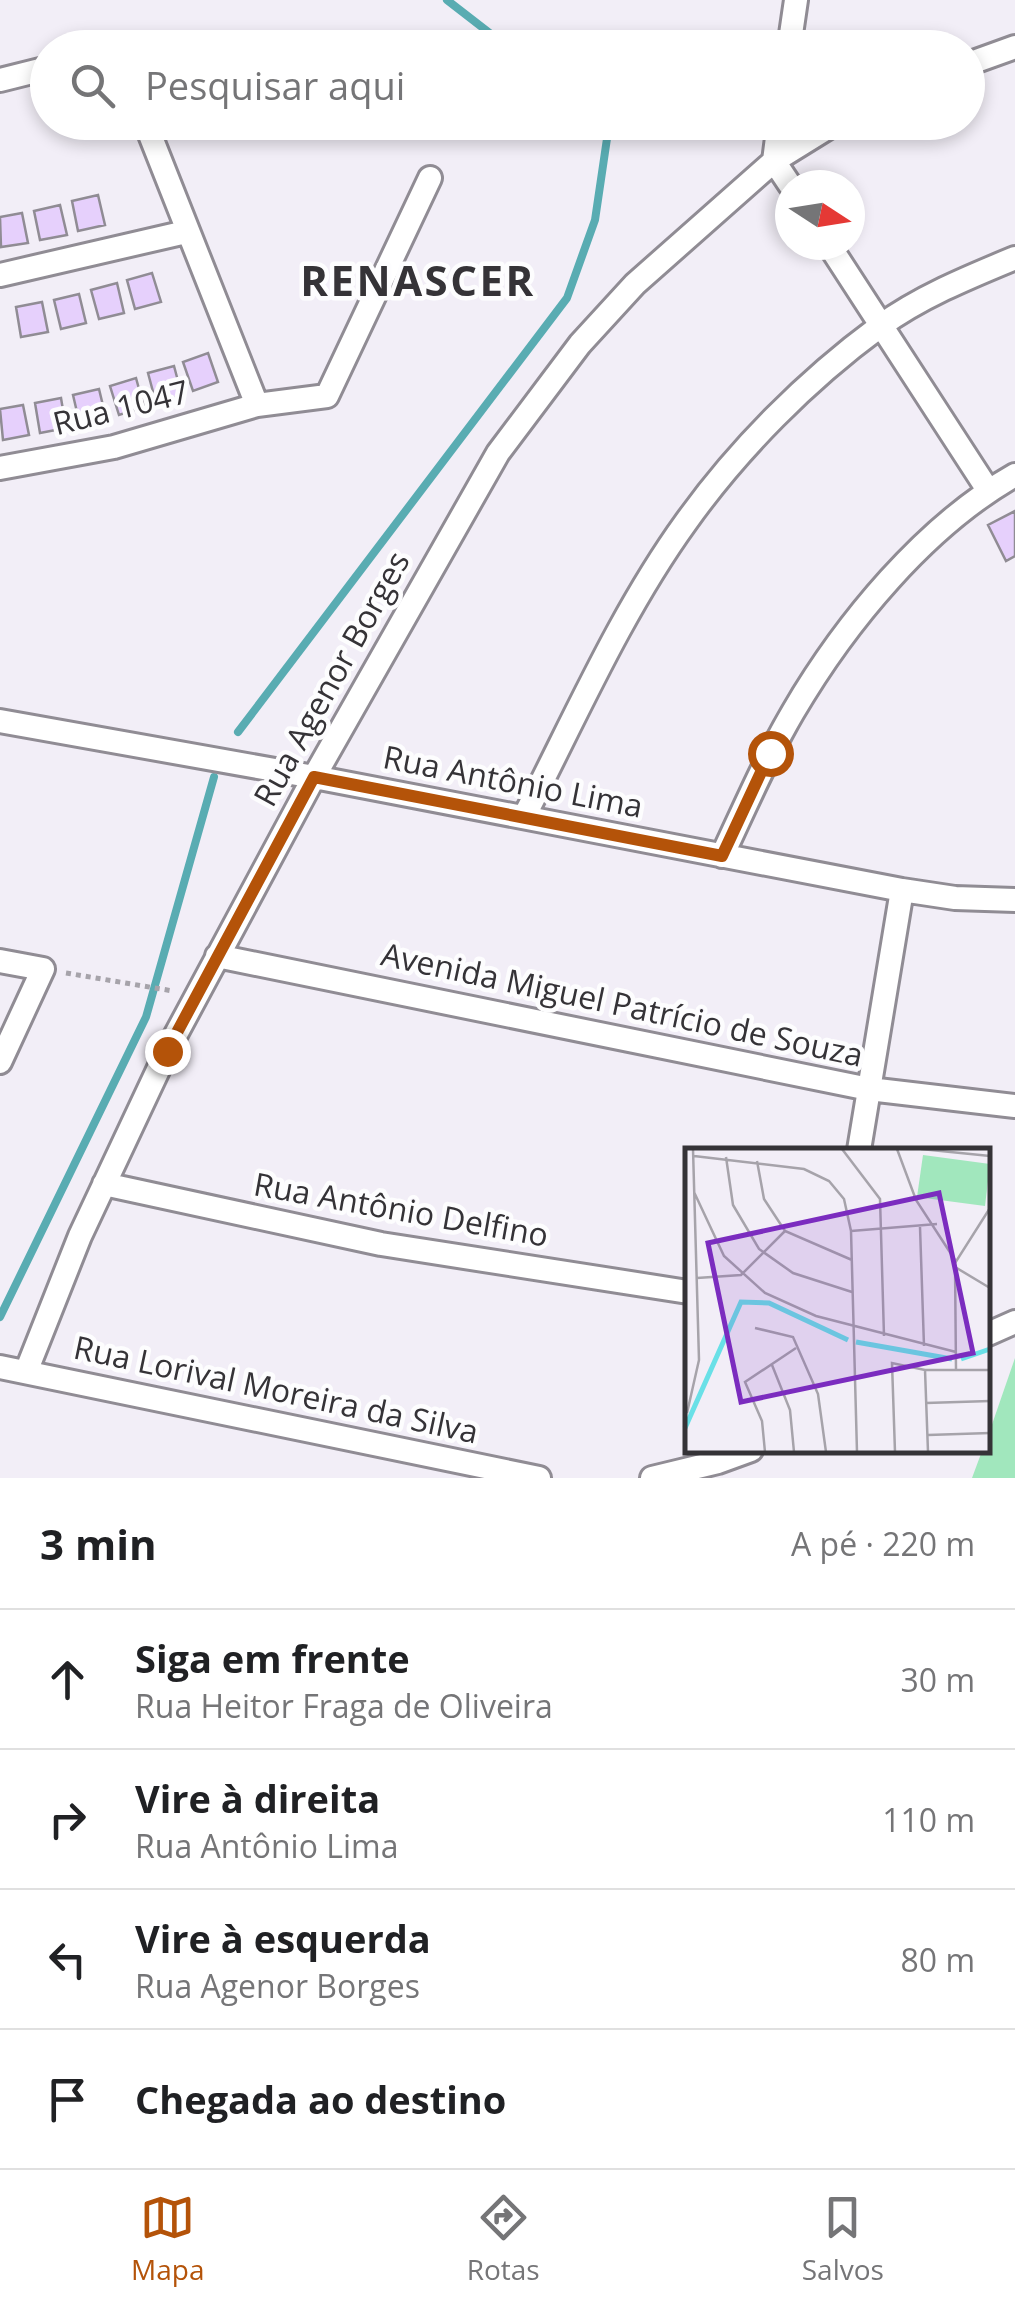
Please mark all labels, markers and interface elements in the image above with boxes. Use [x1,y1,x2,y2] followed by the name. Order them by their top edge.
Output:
[30,30,985,140] search box
[65,58,120,113] icon: search
[145,59,405,111] text: Pesquisar aqui
[775,170,865,260] north arrow
[300,251,536,308] district label: RENASCER
[48,369,193,444] street label: Rua 1047
[243,543,419,813] street label: Rua Agenor Borges
[748,731,794,777] route start
[380,734,647,827] street label: Rua Antônio Lima
[378,931,867,1076] street label: Avenida Miguel Patrício de Souza
[145,1029,191,1075] route end
[685,1148,990,1453] inset map
[251,1161,552,1256] street label: Rua Antônio Delfino
[70,1325,482,1452] street label: Rua Lorival Moreira da Silva
[40,1515,157,1572] text: 3 min
[791,1522,975,1565] text: A pé · 220 m
[135,1632,410,1684] text: Siga em frente
[40,1652,95,1707] icon: ahead
[900,1658,975,1701] text: 30 m
[135,1684,553,1727] text: Rua Heitor Fraga de Oliveira
[135,1772,380,1824] text: Vire à direita
[40,1792,95,1847] icon: right
[882,1798,975,1841] text: 110 m
[135,1824,398,1867] text: Rua Antônio Lima
[135,1912,431,1964] text: Vire à esquerda
[40,1932,95,1987] icon: left
[900,1938,975,1981] text: 80 m
[135,1964,420,2007] text: Rua Agenor Borges
[40,2072,95,2127] icon: arrive
[135,2073,506,2125] text: Chegada ao destino
[131,2190,205,2288] tab: Mapa
[467,2190,540,2288] tab: Rotas
[802,2190,884,2288] tab: Salvos

